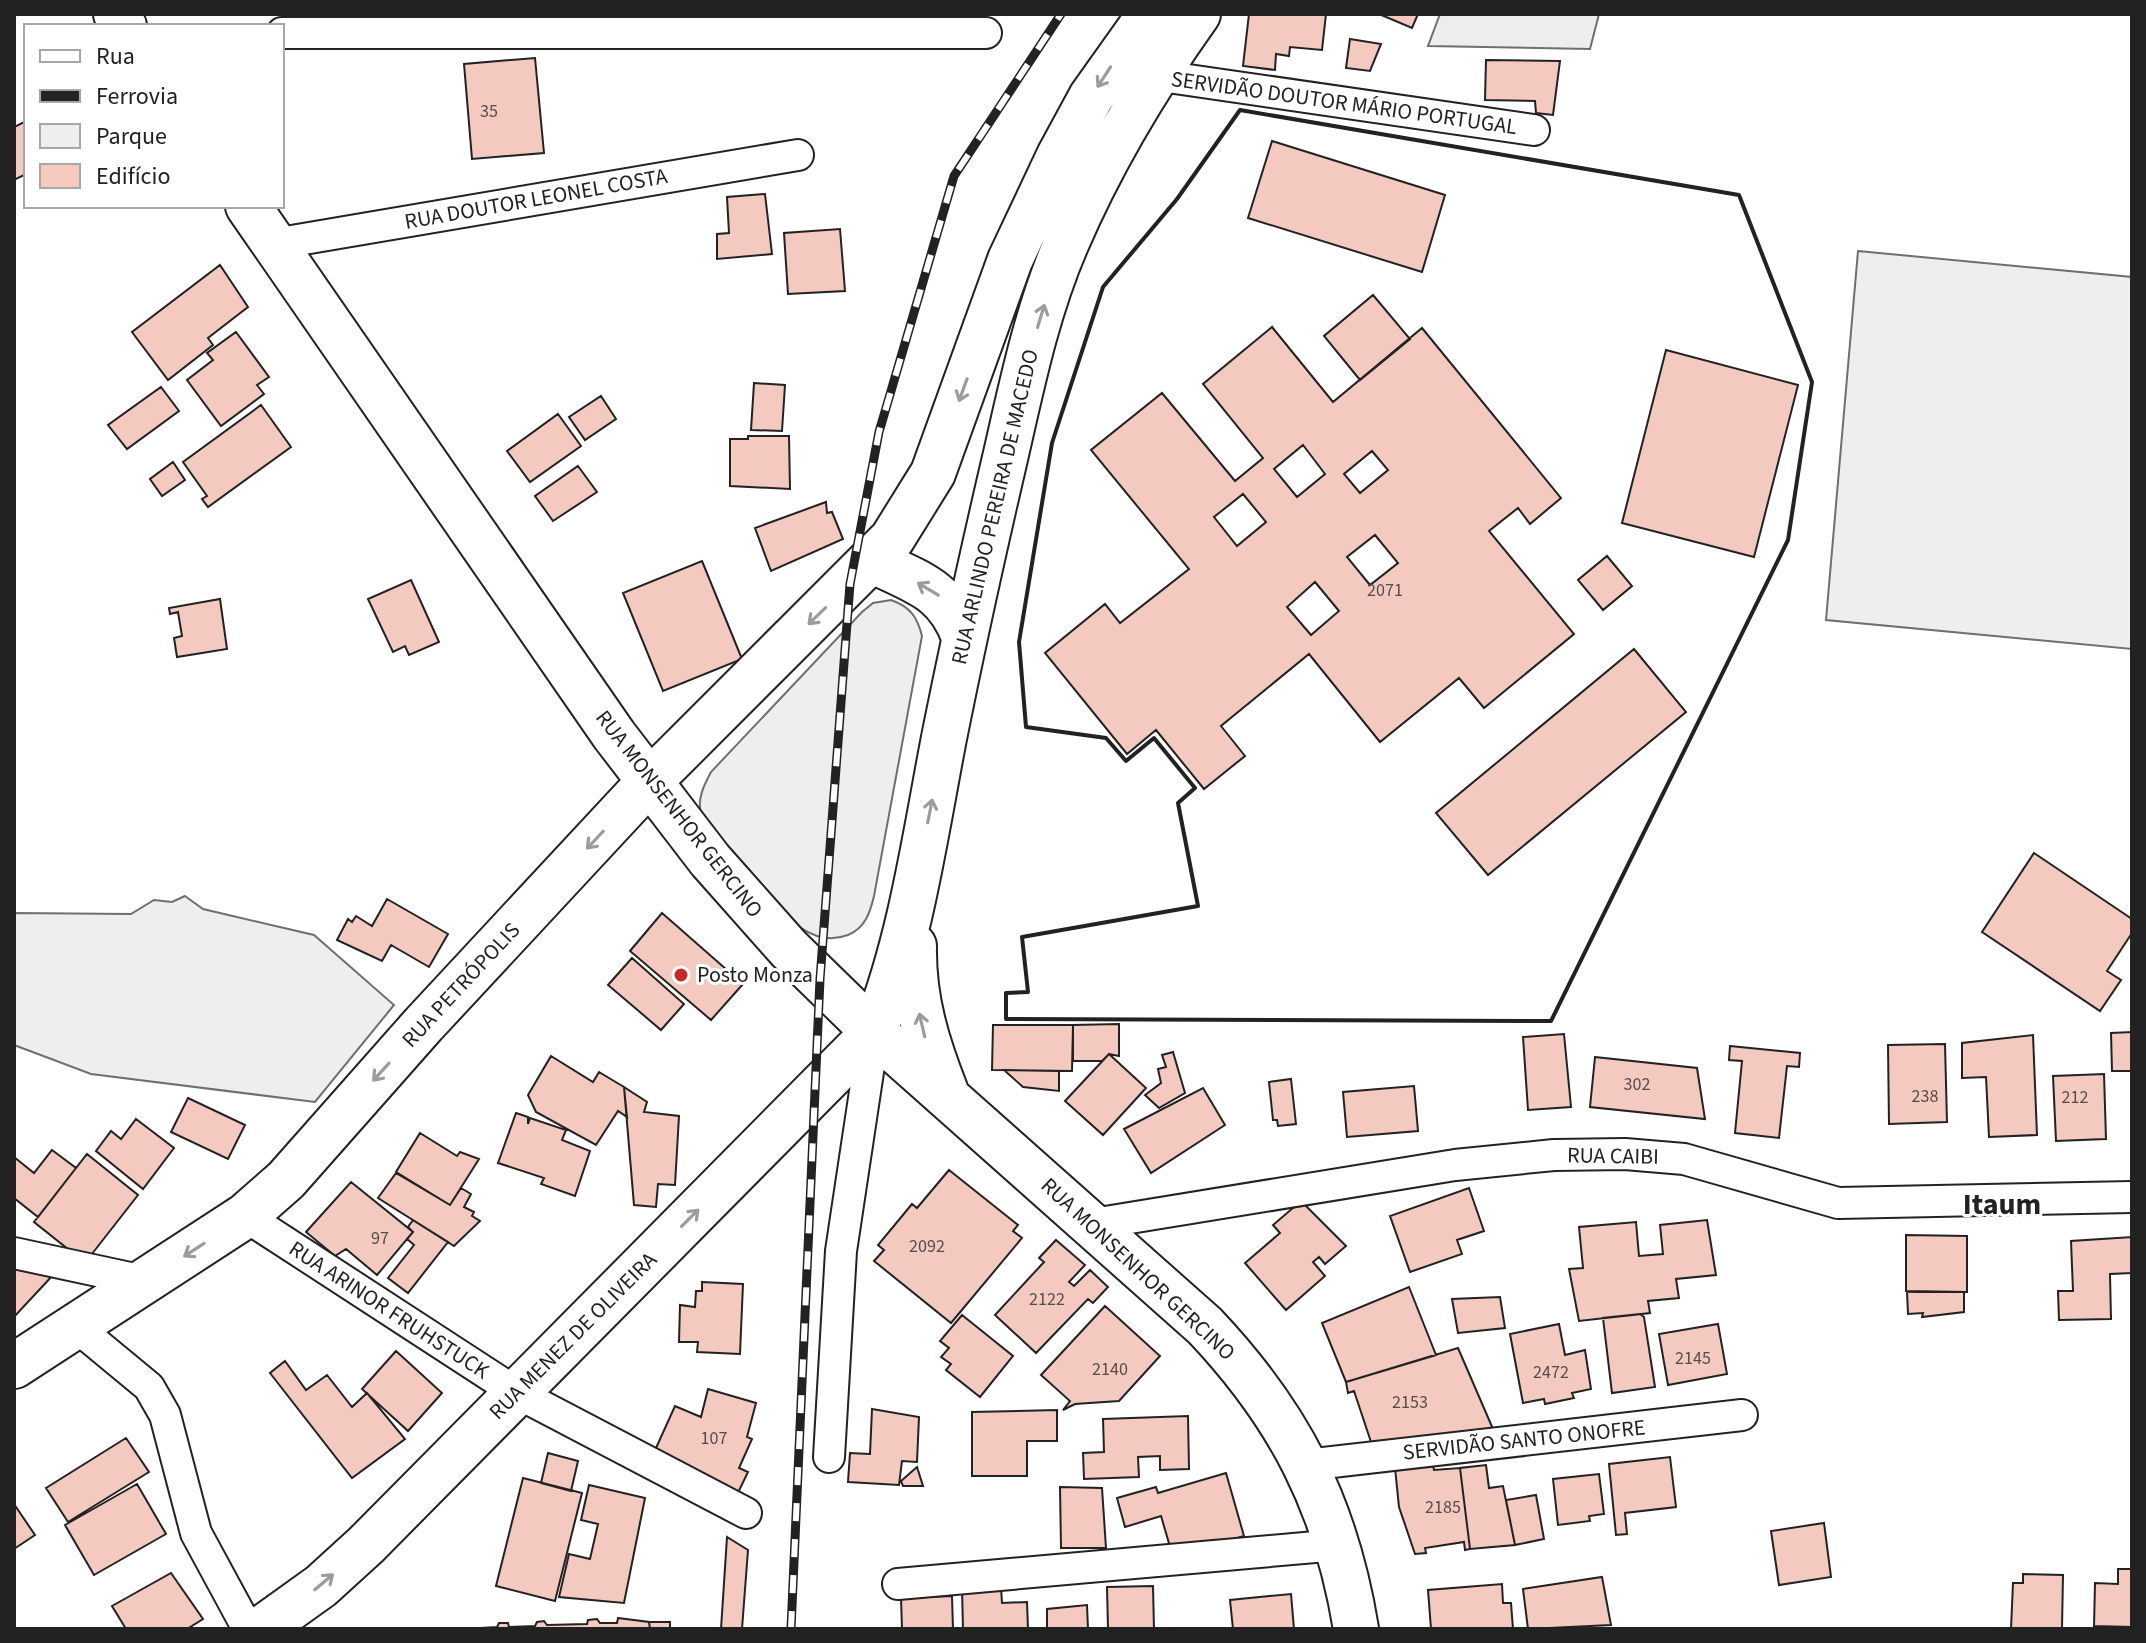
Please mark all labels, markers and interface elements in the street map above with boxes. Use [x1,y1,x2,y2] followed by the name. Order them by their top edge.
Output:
[24,24,284,208] legend
[96,39,135,74] text: Rua
[1169,63,1519,143] street label: SERVIDÃO DOUTOR MÁRIO PORTUGAL
[1096,66,1113,88] one-way arrow
[96,79,178,114] text: Ferrovia
[480,99,498,124] house number: 35
[96,119,167,154] text: Parque
[96,159,170,194] text: Edifício
[402,160,670,238] street label: RUA DOUTOR LEONEL COSTA
[1034,304,1049,330] one-way arrow
[943,346,1047,668] street label: RUA ARLINDO PEREIRA DE MACEDO
[955,377,969,402] one-way arrow
[1367,578,1403,603] house number: 2071
[917,581,940,597] one-way arrow
[807,606,827,625] one-way arrow
[588,703,770,925] street label: RUA MONSENHOR GERCINO
[923,799,938,824] one-way arrow
[586,830,605,850] one-way arrow
[394,915,528,1055] street label: RUA PETRÓPOLIS
[697,959,813,991] place label: Posto Monza
[672,966,690,984] marker: Posto Monza
[914,1012,929,1038] one-way arrow
[372,1062,390,1082] one-way arrow
[1624,1072,1650,1097] house number: 302
[1912,1084,1938,1109] house number: 238
[2062,1085,2088,1110] house number: 212
[1567,1139,1659,1173] street label: RUA CAIBI
[1034,1170,1242,1368] street label: RUA MONSENHOR GERCINO
[1963,1183,2041,1226] district label: Itaum
[680,1209,700,1228] one-way arrow
[371,1226,389,1251] house number: 97
[282,1233,496,1387] street label: RUA ARINOR FRUHSTUCK
[909,1234,945,1259] house number: 2092
[183,1243,206,1259] one-way arrow
[482,1245,664,1427] street label: RUA MENEZ DE OLIVEIRA
[1029,1287,1065,1312] house number: 2122
[1675,1346,1711,1371] house number: 2145
[1092,1357,1128,1382] house number: 2140
[1533,1360,1569,1385] house number: 2472
[1392,1390,1428,1415] house number: 2153
[1401,1411,1647,1469] street label: SERVIDÃO SANTO ONOFRE
[701,1426,727,1451] house number: 107
[1425,1495,1461,1520] house number: 2185
[313,1573,334,1591] one-way arrow

